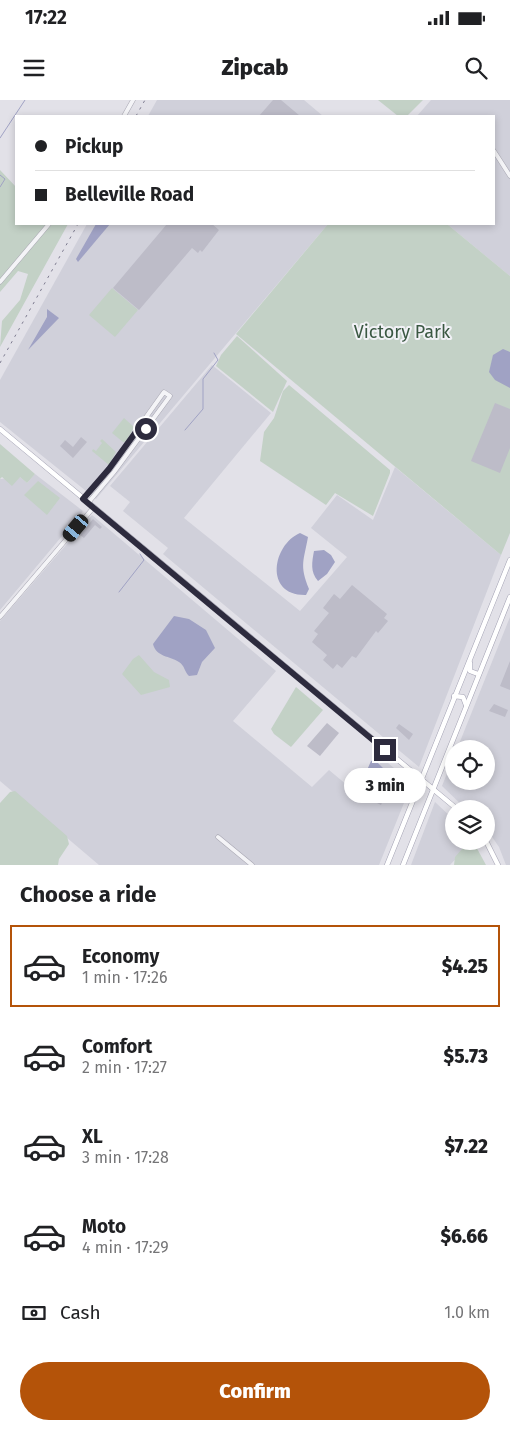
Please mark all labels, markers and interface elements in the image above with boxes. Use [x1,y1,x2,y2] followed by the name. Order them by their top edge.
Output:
[25,6,67,29] text: 17:22
[20,54,48,82] icon: menu
[221,54,289,81] text: Zipcab
[462,54,490,82] icon: search
[65,135,123,158] text: Pickup
[65,183,194,206] text: Belleville Road
[354,321,451,343] park label: Victory Park
[135,418,157,440] route start
[60,512,91,544] car
[374,739,396,761] route end
[445,740,495,850] map controls
[445,740,495,790] button: locate
[344,768,426,802] callout: 3 min
[365,776,405,795] text: 3 min
[445,800,495,850] button: layers
[20,881,156,908] text: Choose a ride
[22,944,67,989] icon: car
[82,945,159,968] text: Economy
[442,955,488,978] text: $4.25
[82,968,167,987] text: 1 min · 17:26
[22,1034,67,1079] icon: car
[82,1035,152,1058] text: Comfort
[444,1045,488,1068] text: $5.73
[82,1058,167,1077] text: 2 min · 17:27
[22,1124,67,1169] icon: car
[82,1125,103,1148] text: XL
[444,1135,488,1158] text: $7.22
[82,1148,169,1167] text: 3 min · 17:28
[22,1214,67,1259] icon: car
[82,1215,126,1238] text: Moto
[440,1225,488,1248] text: $6.66
[82,1238,169,1257] text: 4 min · 17:29
[20,1299,48,1327] icon: cash
[60,1301,101,1324] text: Cash
[444,1303,490,1322] text: 1.0 km
[20,1362,490,1420] button: Confirm

